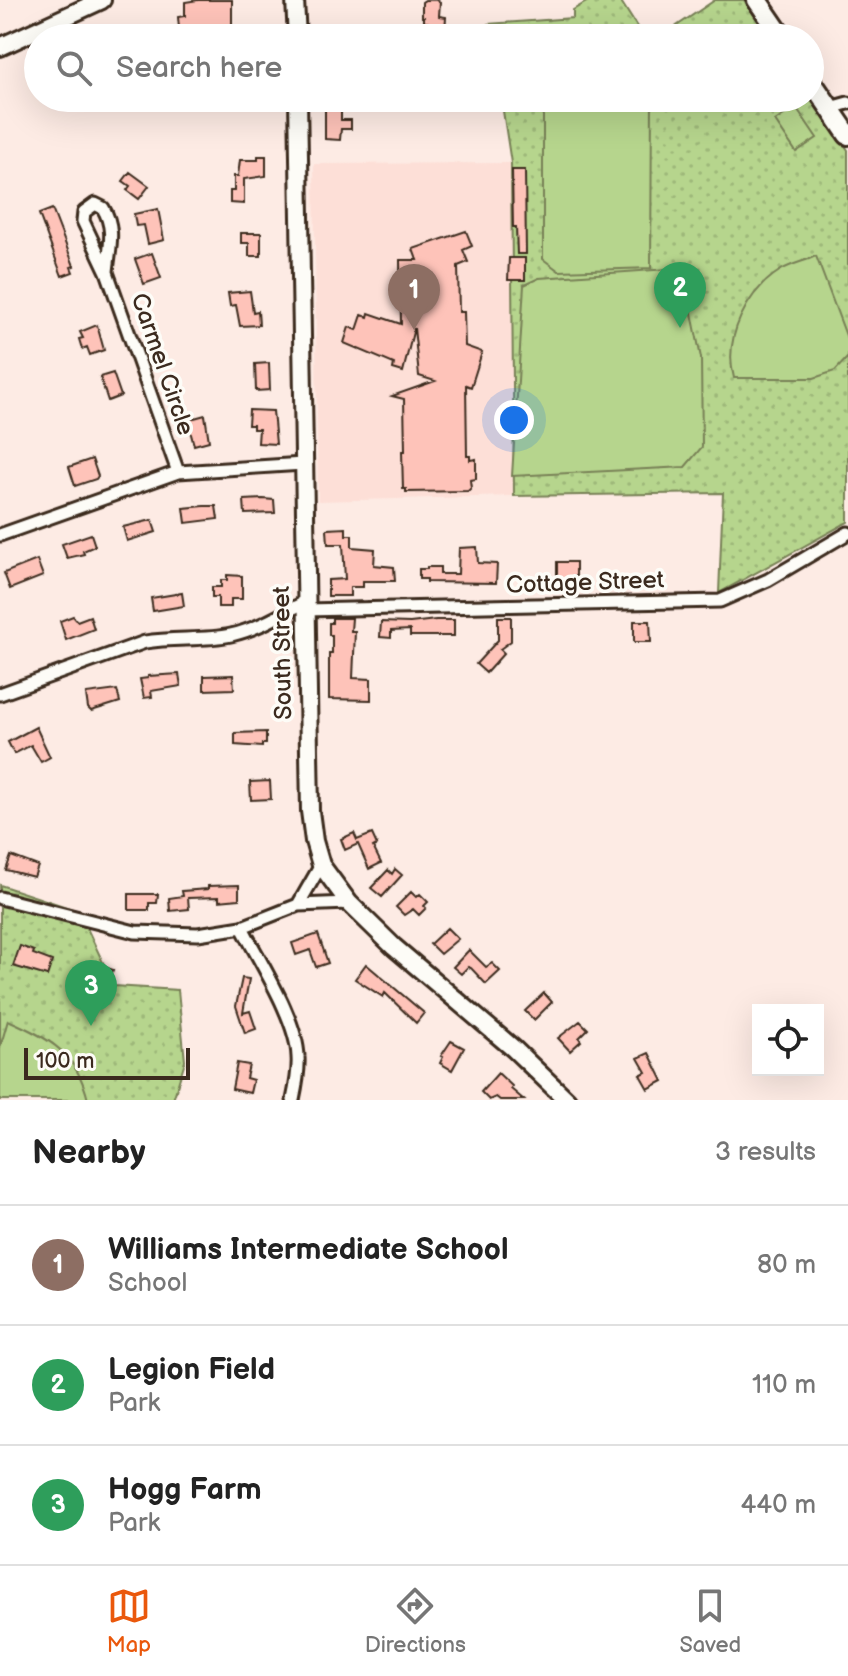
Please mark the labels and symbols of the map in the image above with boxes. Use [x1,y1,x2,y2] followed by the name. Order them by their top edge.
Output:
[654,262,706,328] pin: 2
[388,264,440,330] pin: 1
[125,289,200,439] street label: Carmel Circle
[494,400,534,440] your location
[506,565,665,600] street label: Cottage Street
[267,585,298,720] street label: South Street
[65,960,117,1026] pin: 3
[24,1044,190,1080] scale bar

